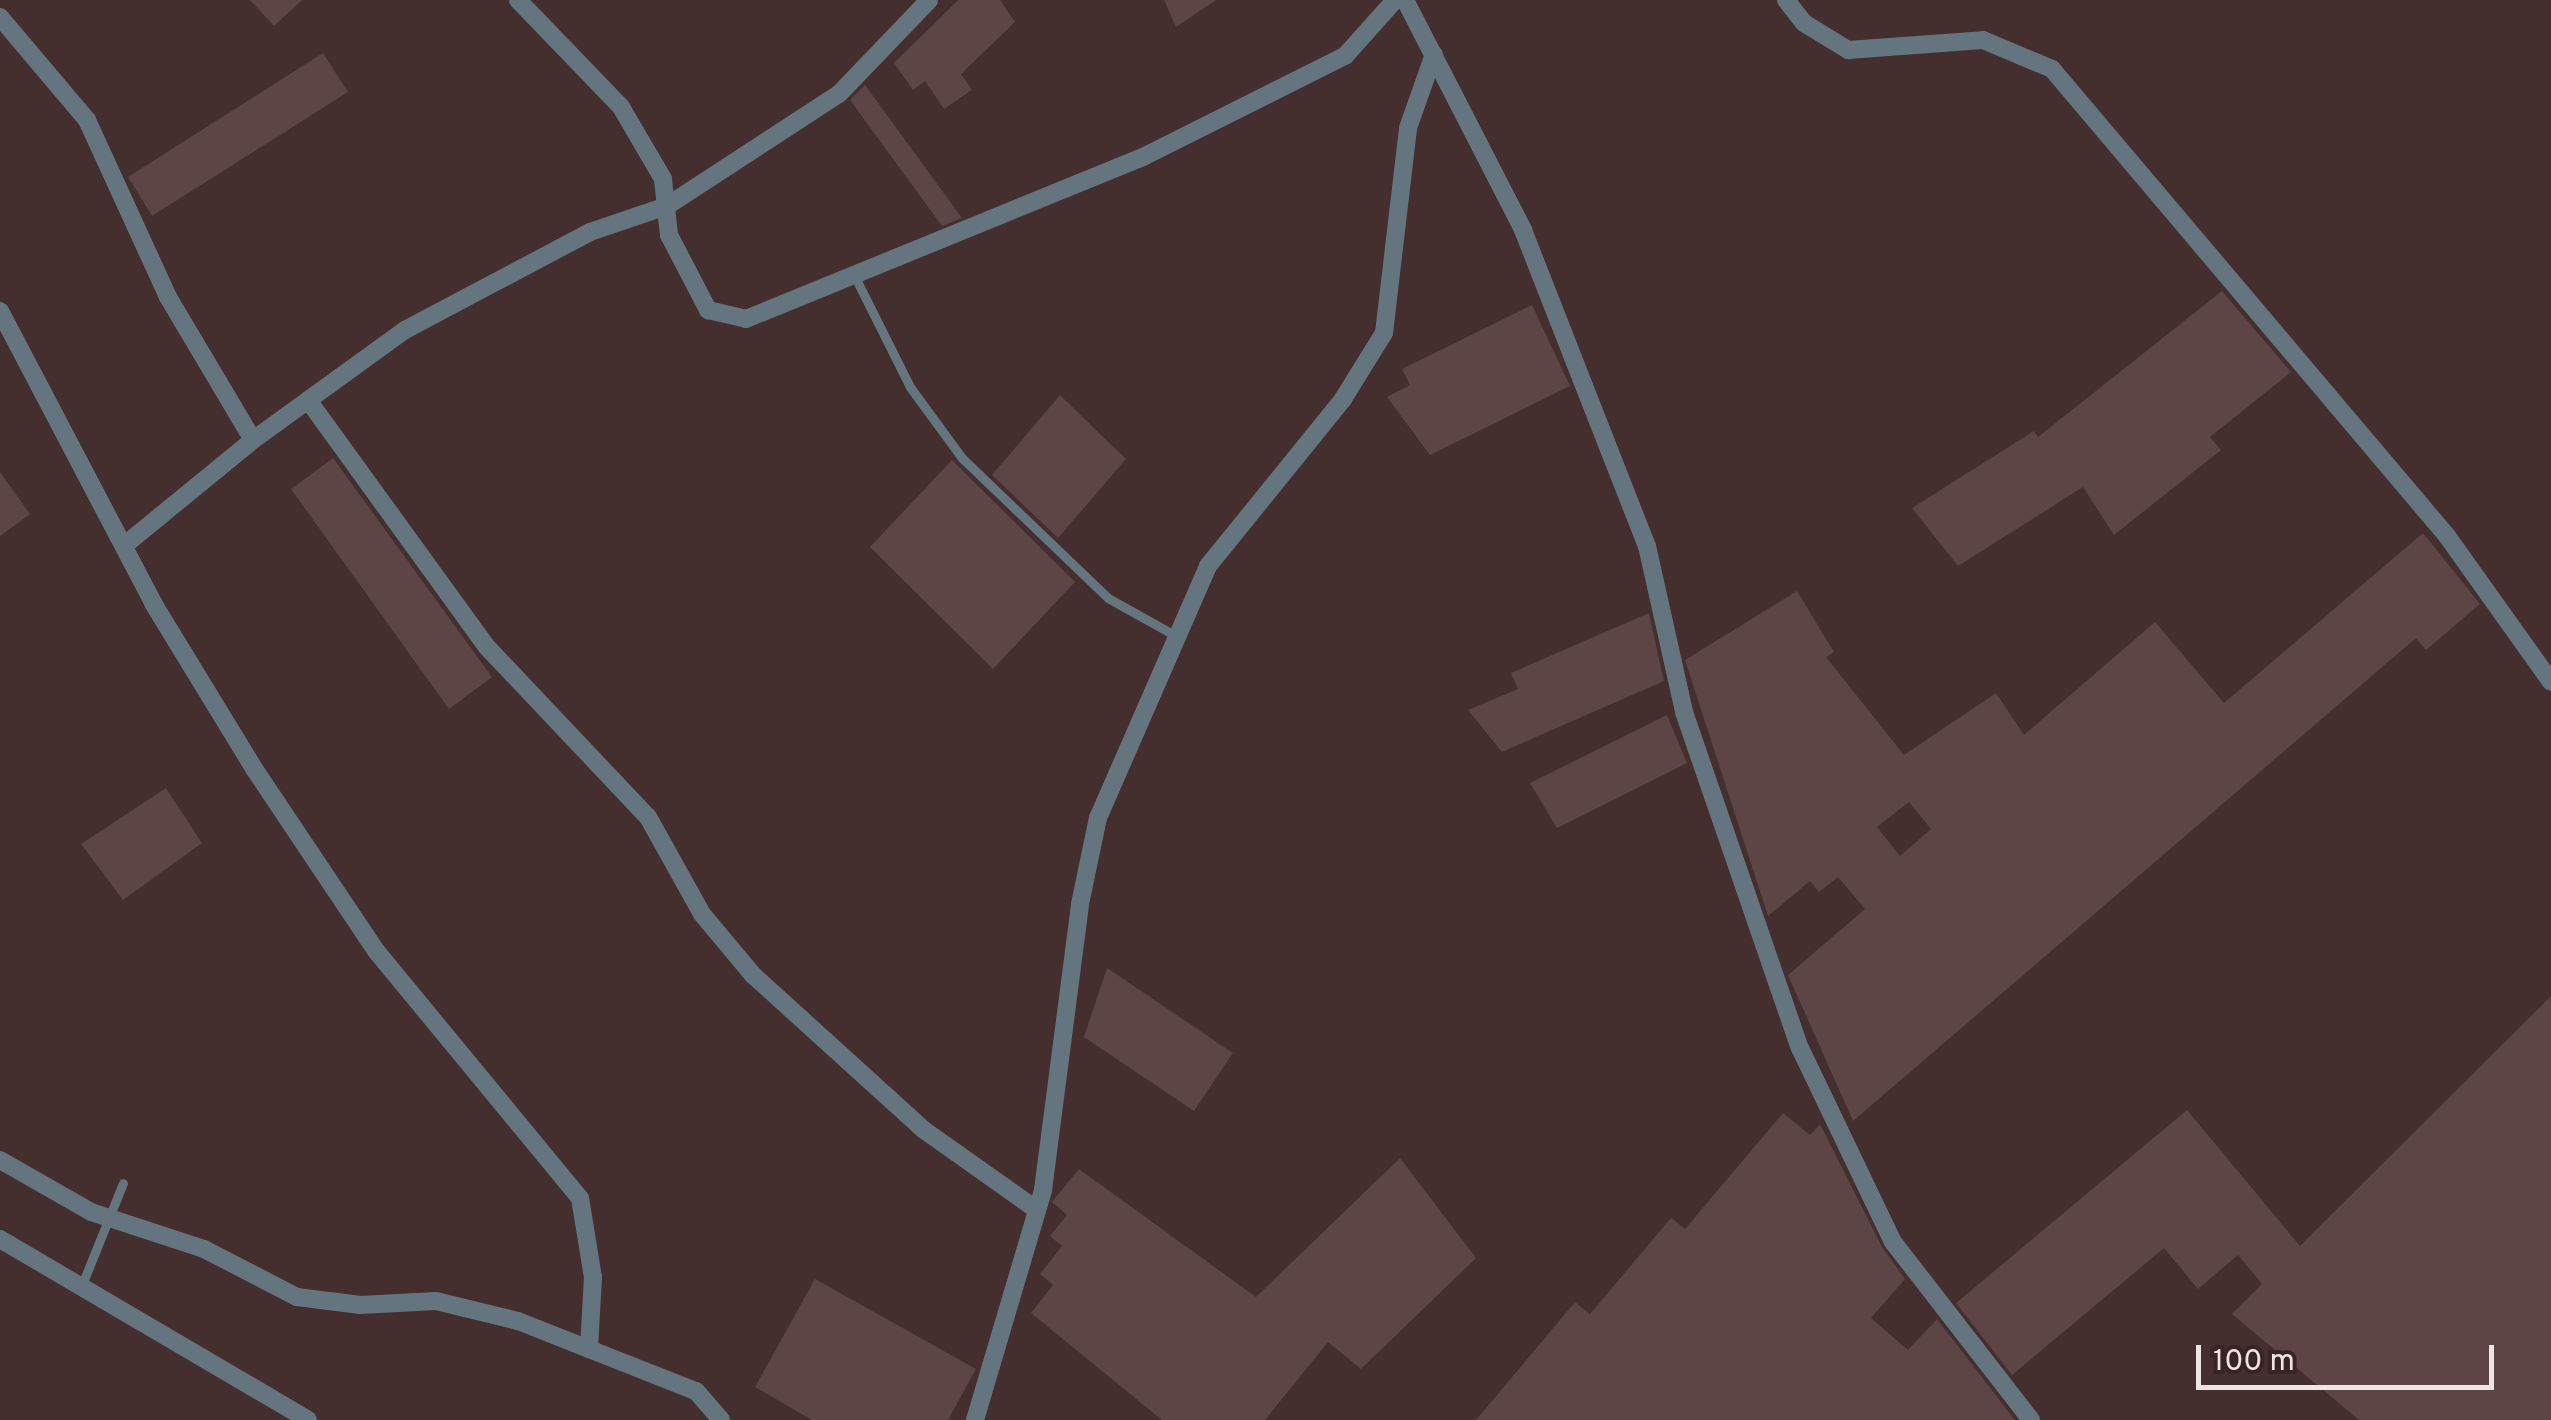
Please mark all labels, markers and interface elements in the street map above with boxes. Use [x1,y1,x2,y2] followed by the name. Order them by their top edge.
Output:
[2201,1325,2498,1387] scale bar
[2213,1344,2295,1381] text: 100 m

